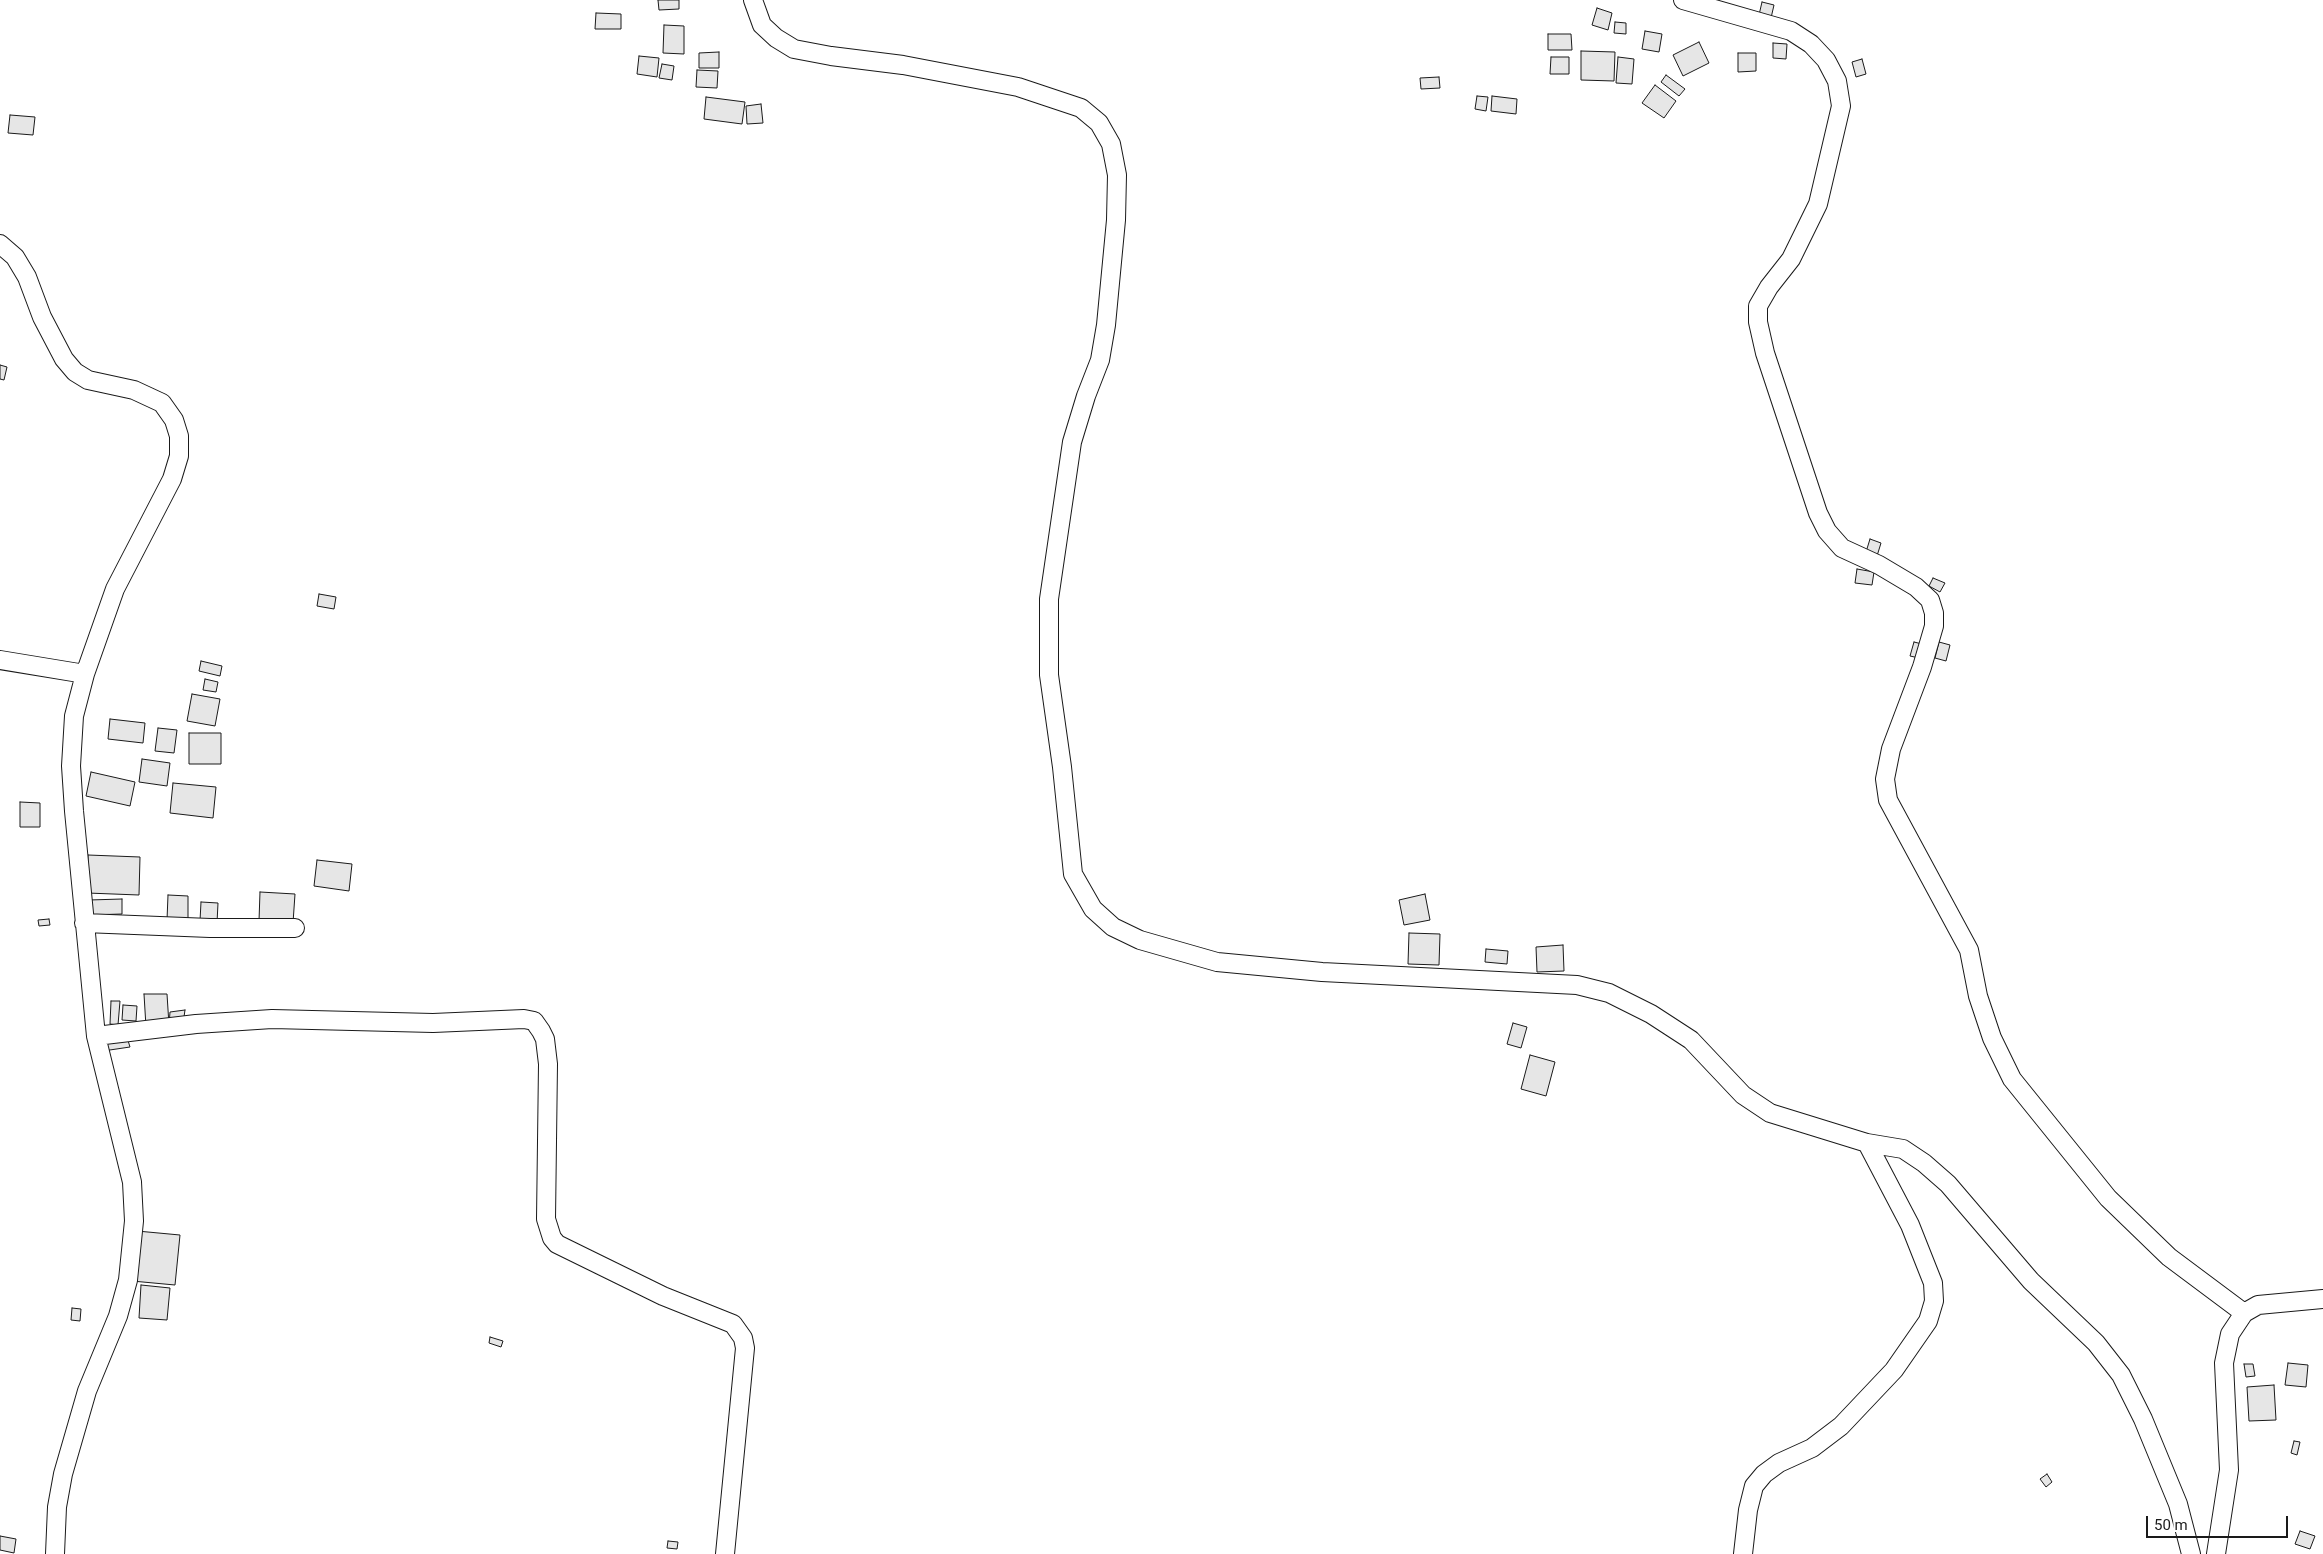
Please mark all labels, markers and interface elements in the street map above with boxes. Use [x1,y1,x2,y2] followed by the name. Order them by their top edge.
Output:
[2148,1506,2290,1538] scale bar
[2154,1516,2188,1534] text: 50 m

